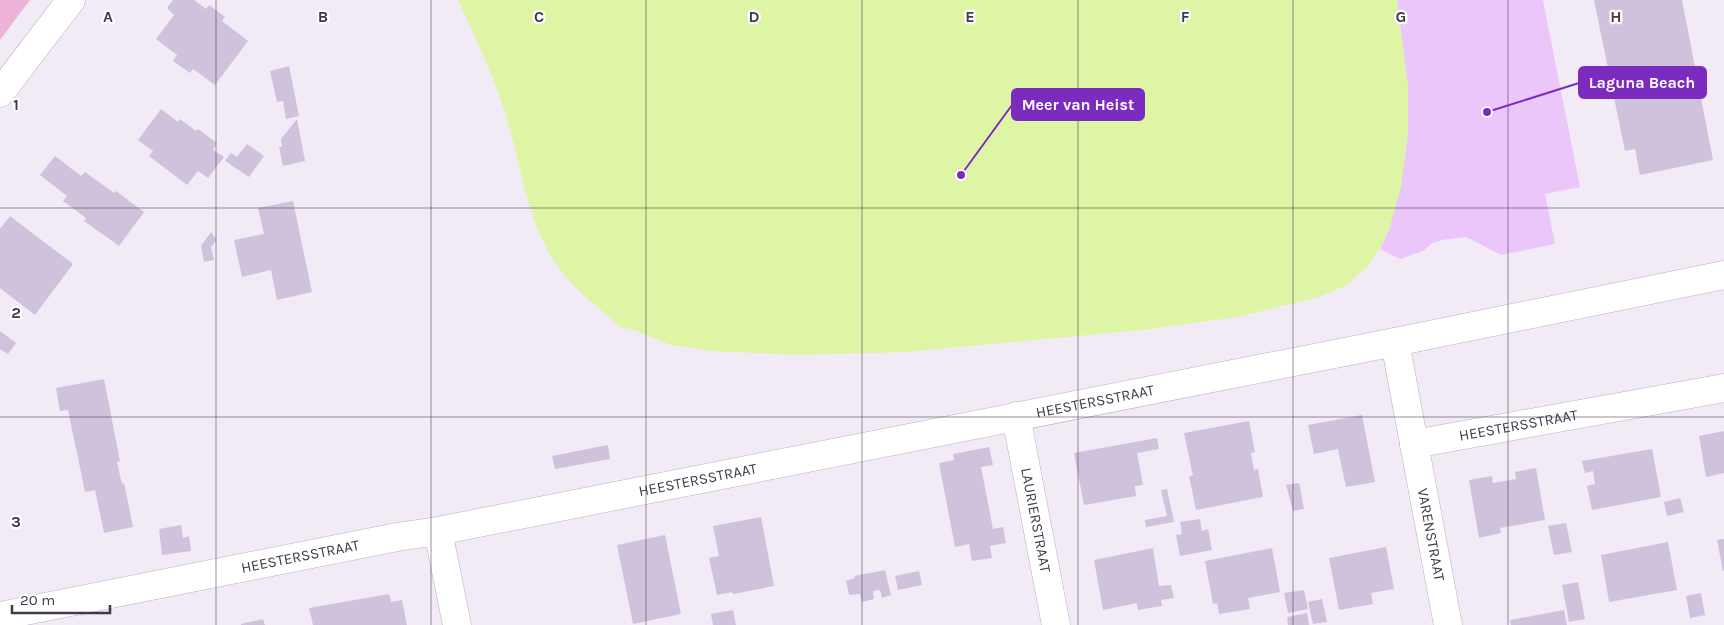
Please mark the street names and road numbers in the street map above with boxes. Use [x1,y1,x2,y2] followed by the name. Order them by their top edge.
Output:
[1034,381,1156,422] street label: HEESTERSSTRAAT
[1458,406,1580,445] street label: HEESTERSSTRAAT
[637,459,759,500] street label: HEESTERSSTRAAT
[1017,466,1055,575] street label: LAURIERSTRAAT
[1414,487,1449,583] street label: VARENSTRAAT
[239,536,361,577] street label: HEESTERSSTRAAT

